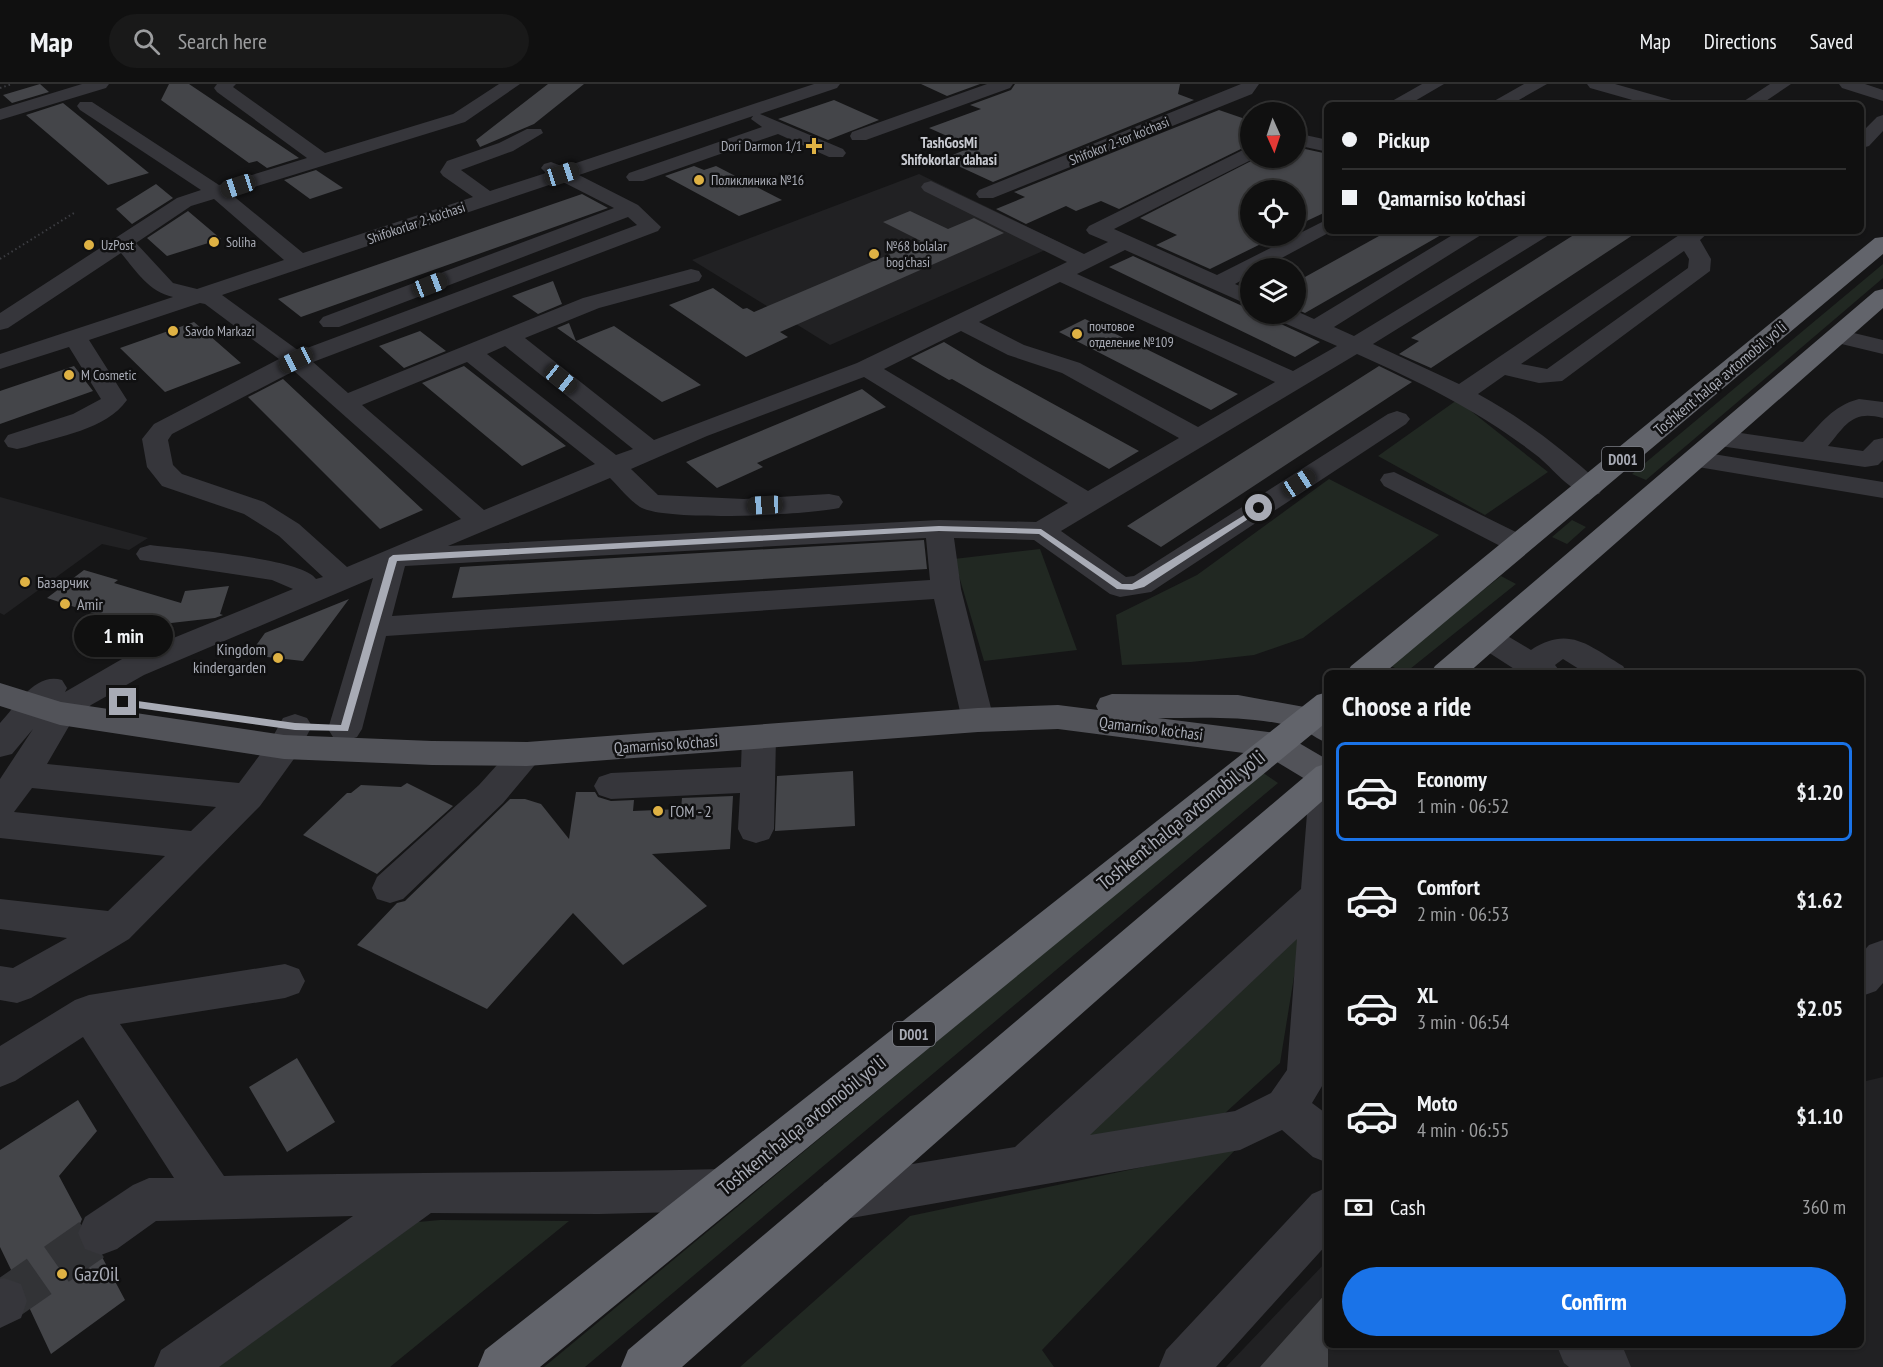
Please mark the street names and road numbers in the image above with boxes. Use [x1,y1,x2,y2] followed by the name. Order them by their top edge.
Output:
[1066,113,1172,169] street label: Shifokor 2-tor ko'chasi
[365,198,467,248] street label: Shifokorlar 2-ko'chasi
[1650,317,1790,439] street label: Toshkent halqa avtomobil yo'li
[1602,447,1644,471] road number: D001
[1098,712,1204,744] street label: Qamarniso ko'chasi
[613,730,719,758] street label: Qamarniso ko'chasi
[1092,744,1270,896] street label: Toshkent halqa avtomobil yo'li
[893,1022,935,1046] road number: D001
[713,1049,891,1201] street label: Toshkent halqa avtomobil yo'li

